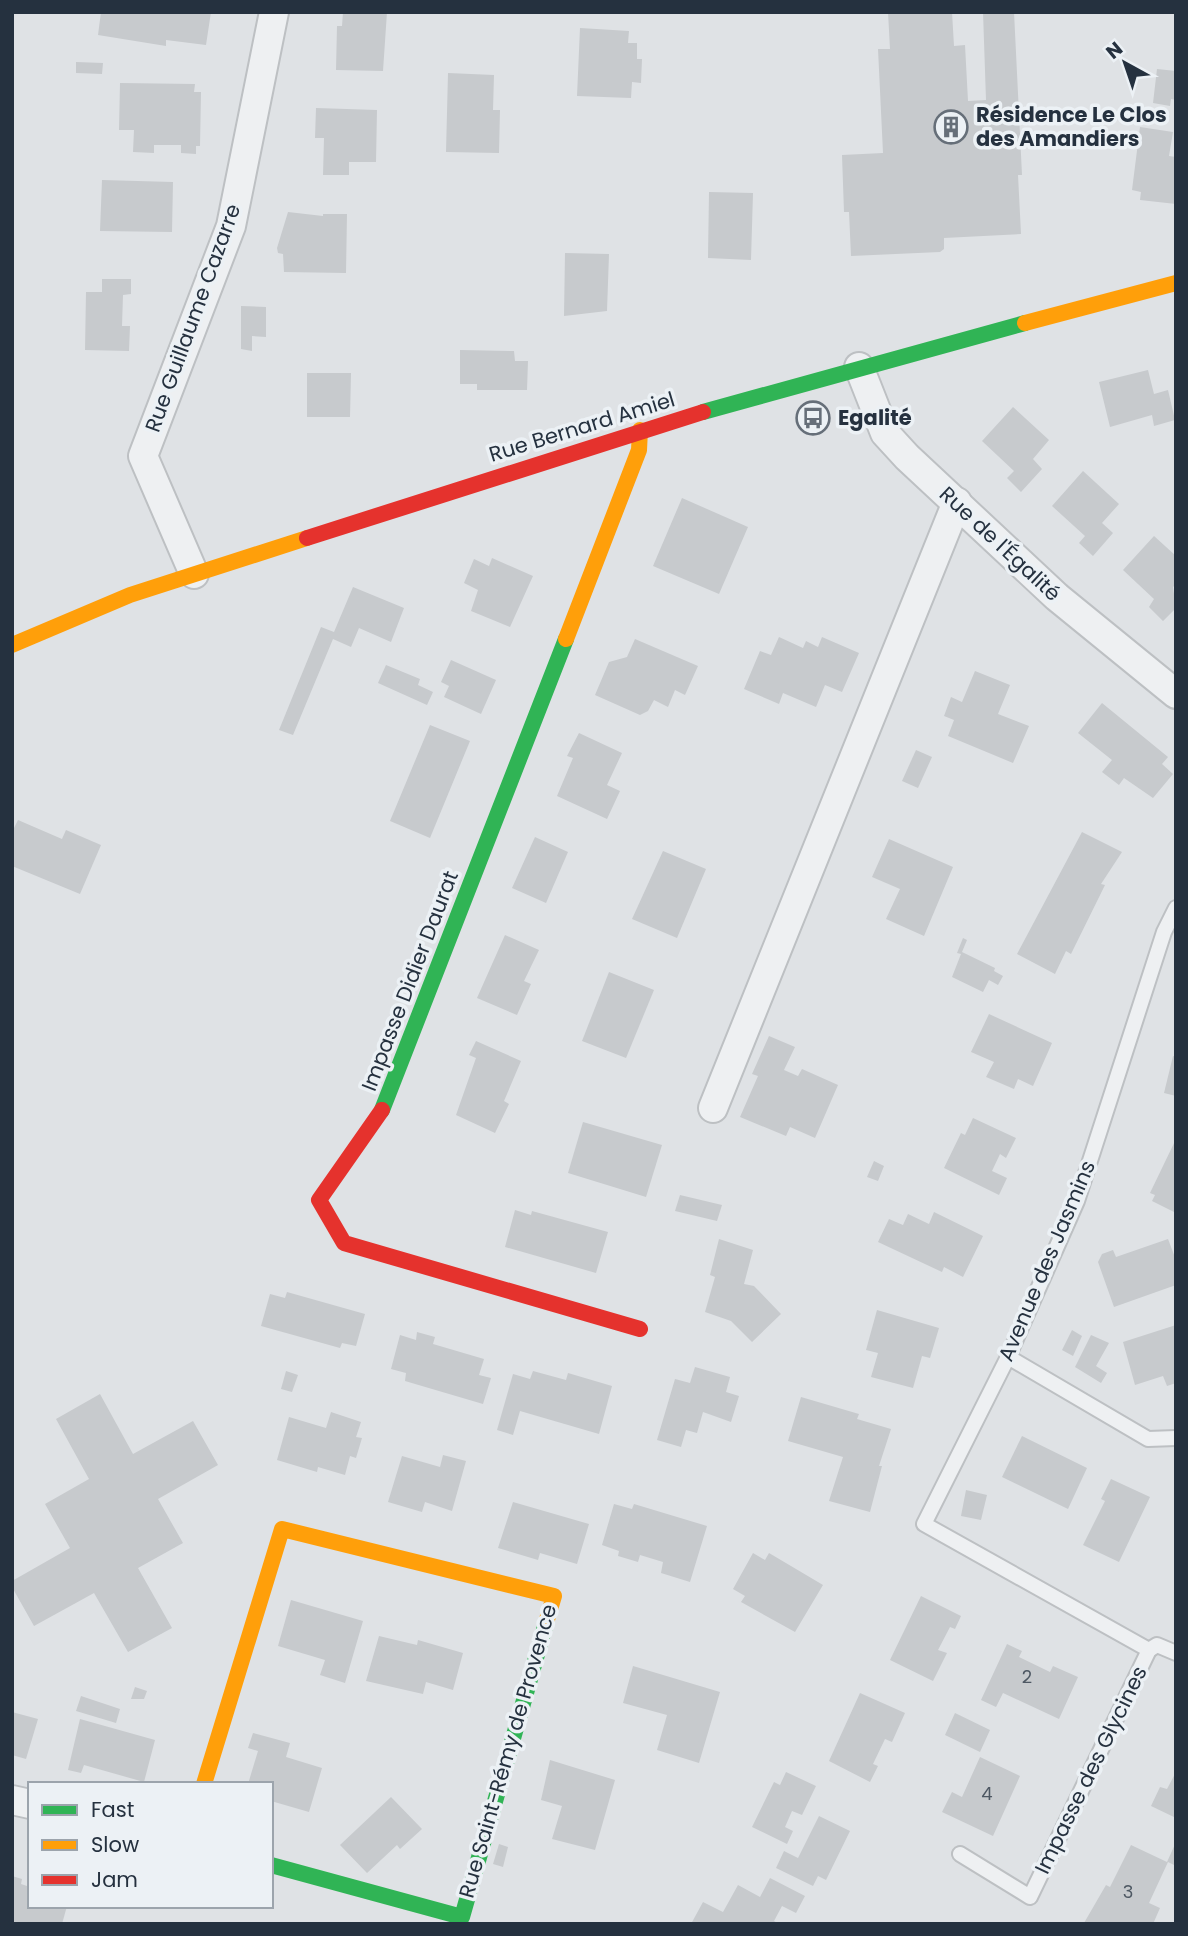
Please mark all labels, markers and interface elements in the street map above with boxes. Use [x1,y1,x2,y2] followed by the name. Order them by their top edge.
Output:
[1090,28,1160,98] north arrow
[1100,35,1129,65] text: N
[976,100,1167,153] place label: Résidence Le Clos des Amandiers
[932,108,970,146] building icon: Résidence Le Clos des Amandiers
[138,200,247,436] street label: Rue Guillaume Cazarre
[485,384,678,469] street label: Rue Bernard Amiel
[794,399,832,437] bus stop icon: Egalité
[838,403,912,432] place label: Egalité
[933,480,1067,608] street label: Rue de l'Égalité
[354,867,465,1095] street label: Impasse Didier Daurat
[991,1156,1102,1366] street label: Avenue des Jasmins
[452,1601,563,1901] street label: Rue Saint-Rémy de Provence
[1028,1661,1154,1879] street label: Impasse des Glycines
[1022,1664,1032,1689] house number: 2
[981,1781,993,1806] house number: 4
[28,1782,273,1908] legend
[91,1795,134,1824] text: Fast
[91,1830,139,1859] text: Slow
[91,1865,138,1894] text: Jam
[1123,1879,1133,1904] house number: 3

